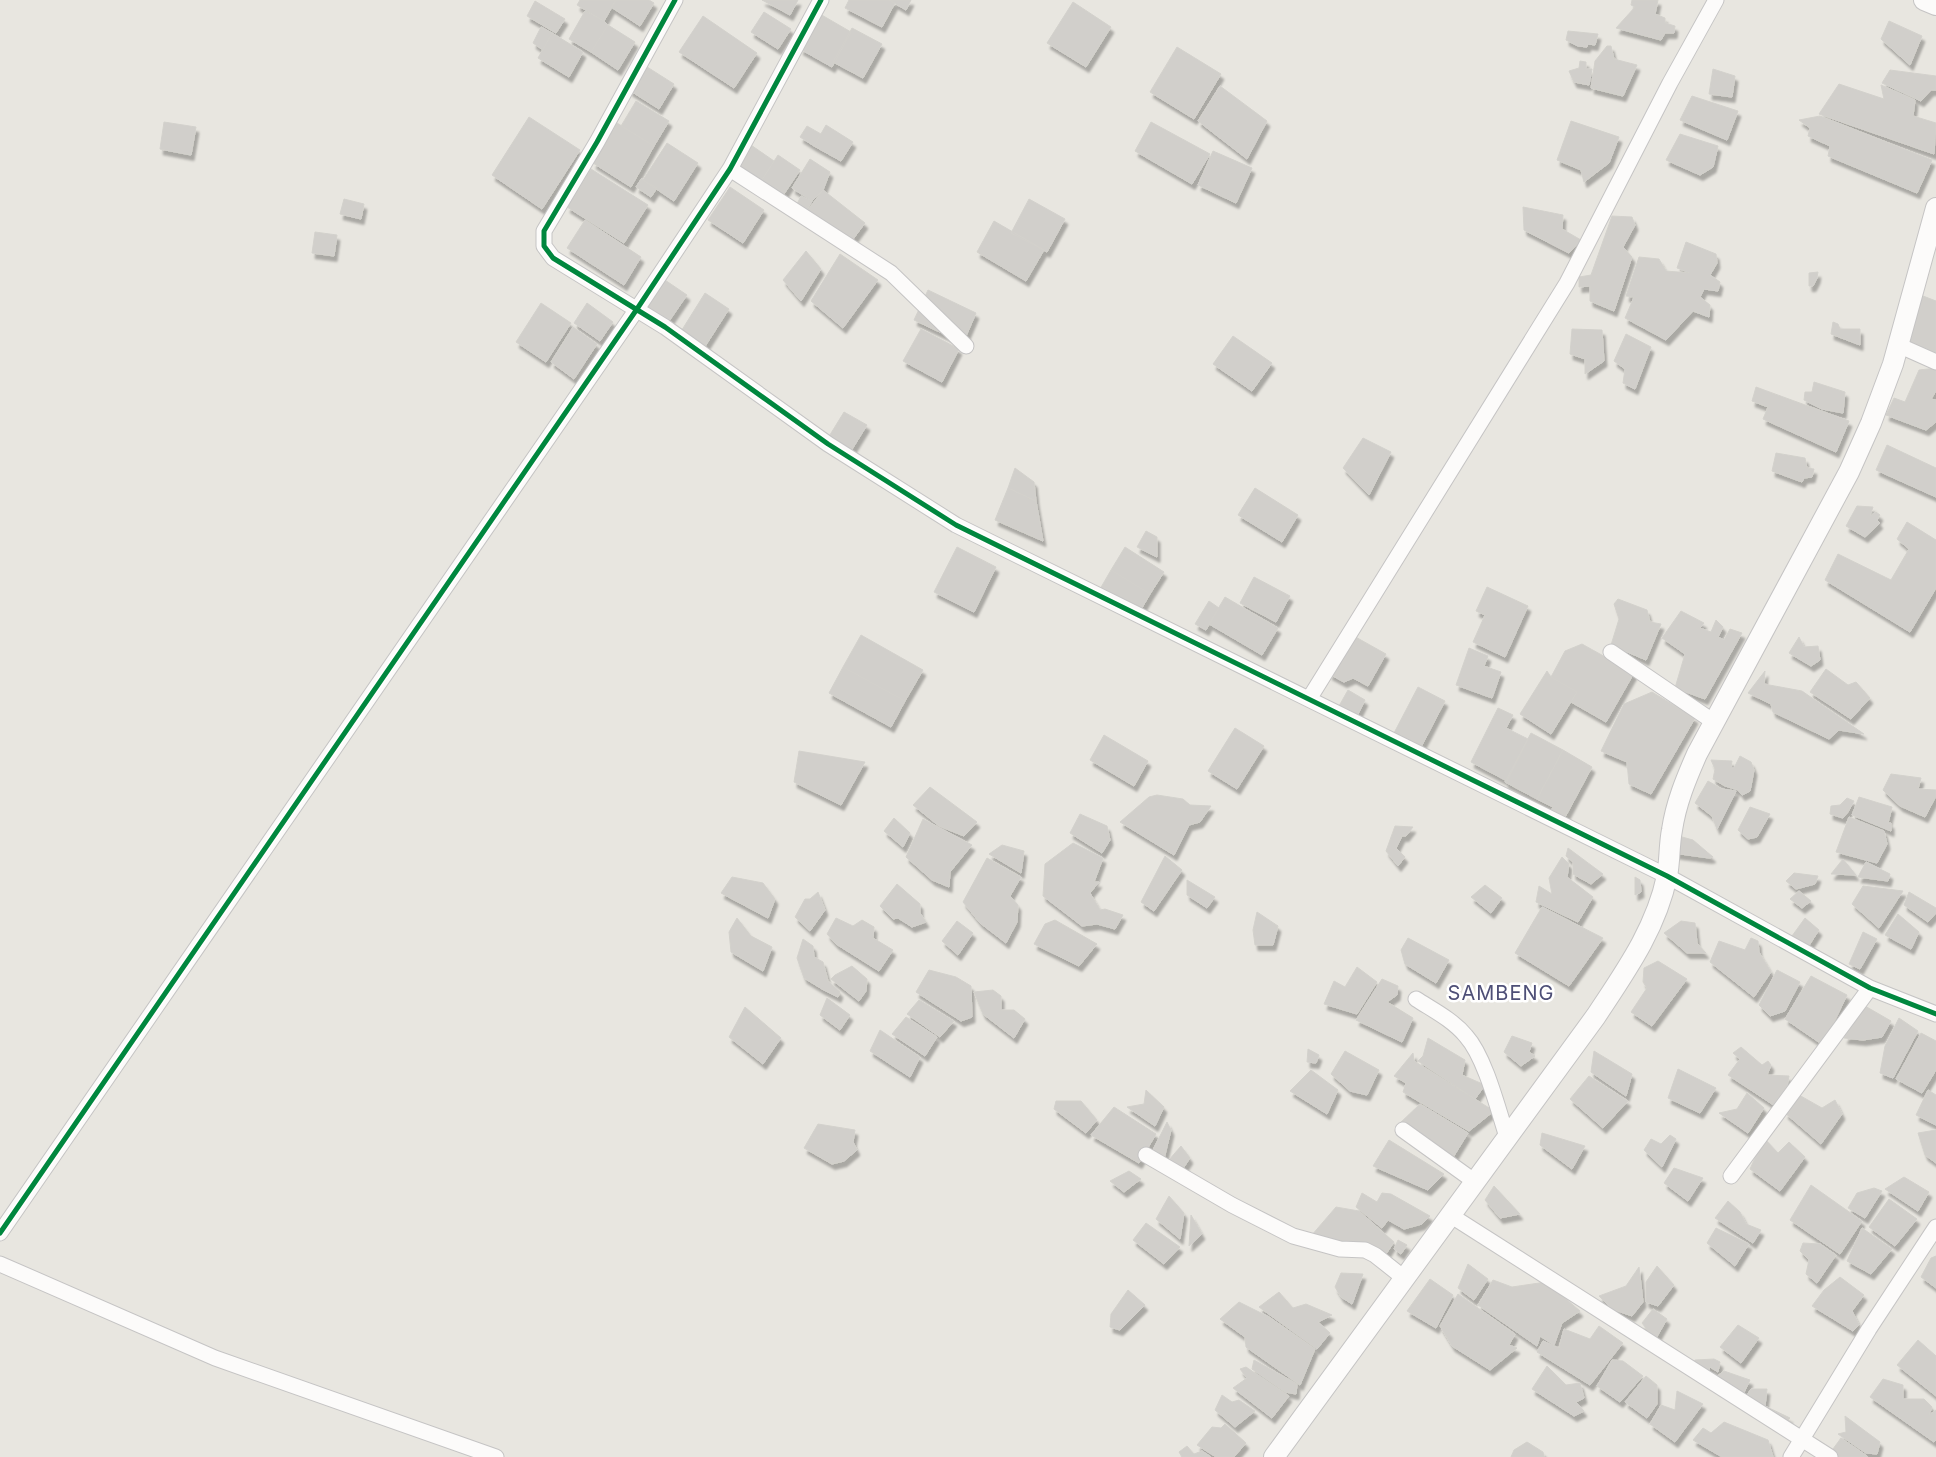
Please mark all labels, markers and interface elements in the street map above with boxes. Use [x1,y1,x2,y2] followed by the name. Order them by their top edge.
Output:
[1448,981,1554,1005] district label: SAMBENG

